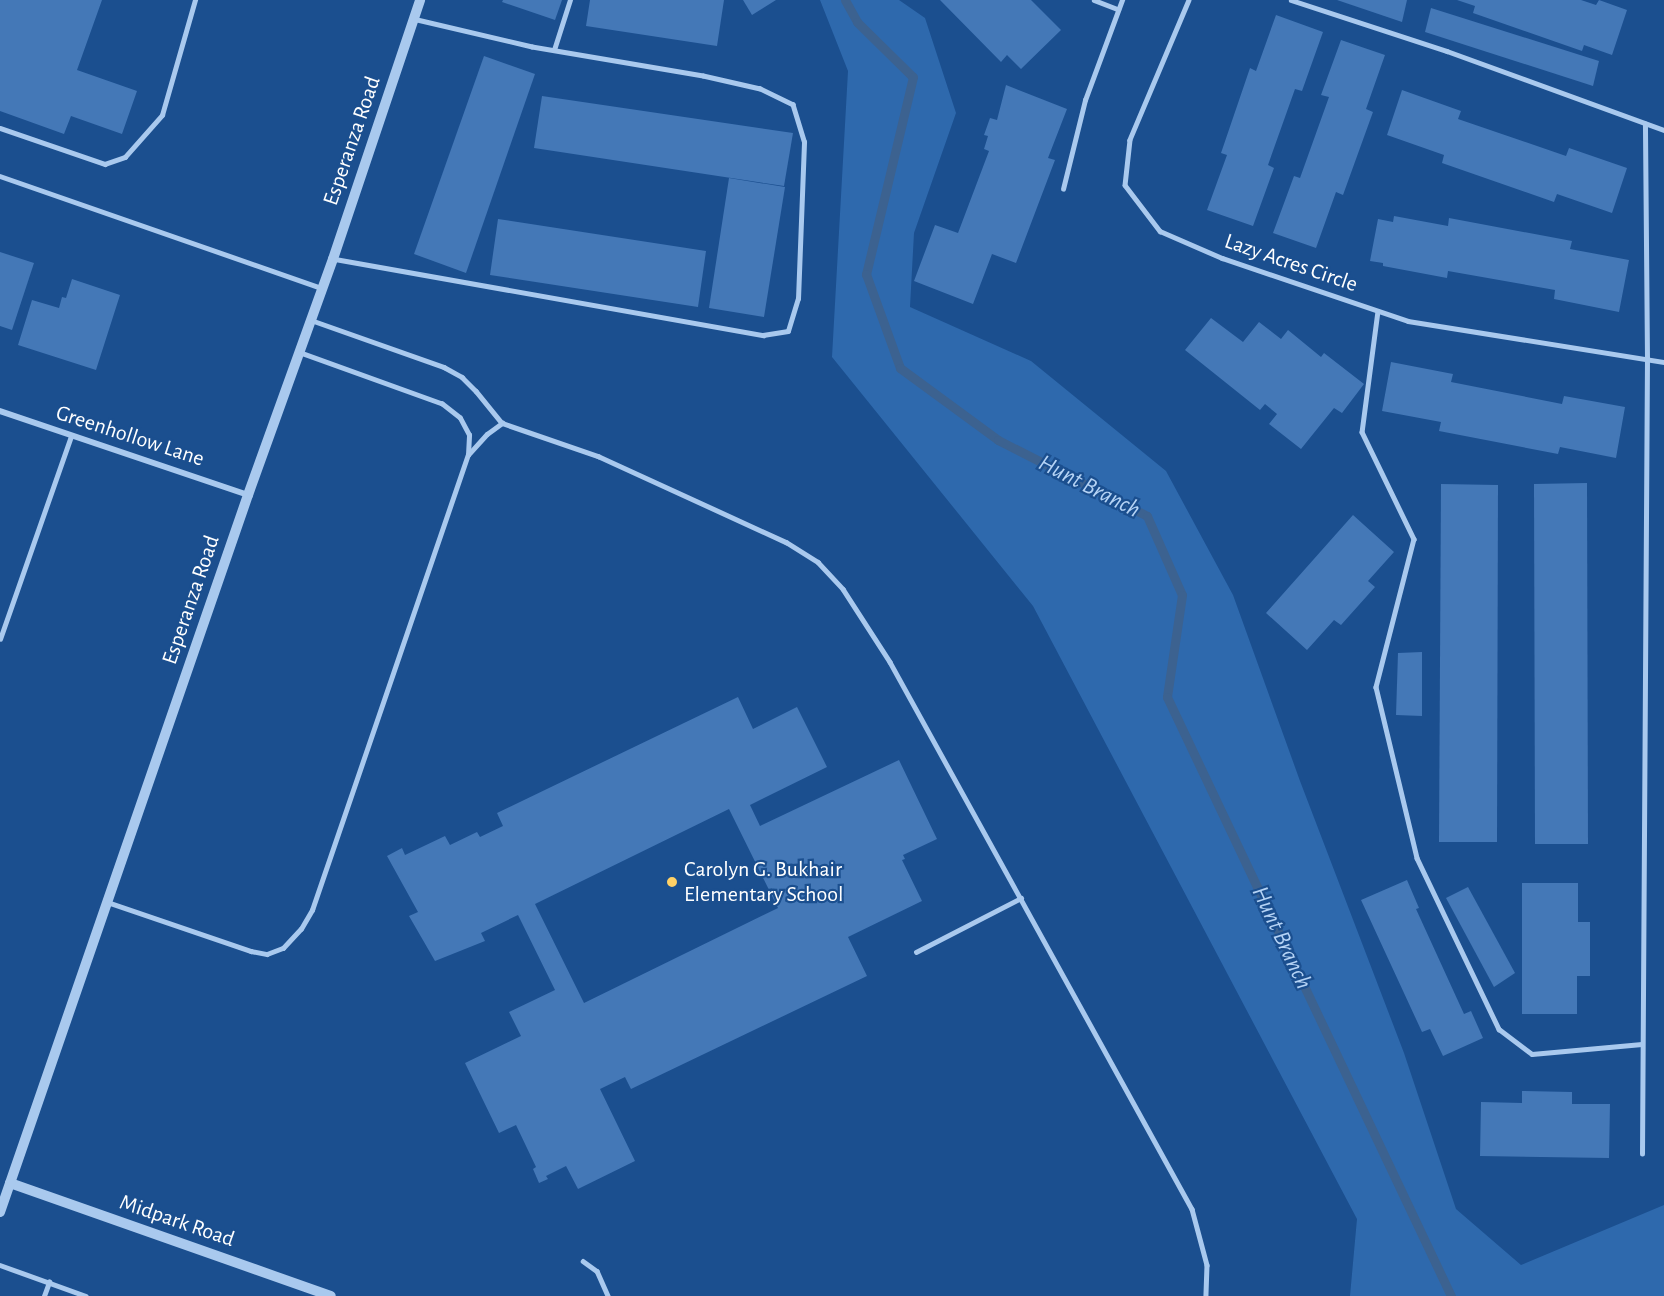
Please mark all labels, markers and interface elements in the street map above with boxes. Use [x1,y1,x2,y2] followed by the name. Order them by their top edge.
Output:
[318,73,386,209] street label: Esperanza Road
[1221,228,1361,298] street label: Lazy Acres Circle
[53,400,207,472] street label: Greenhollow Lane
[1033,449,1145,525] water label: Hunt Branch
[157,532,225,668] street label: Esperanza Road
[684,856,843,908] place label: Carolyn G. Bukhair Elementary School
[665,875,679,889] marker: Carolyn G. Bukhair Elementary School
[1245,882,1317,994] water label: Hunt Branch
[116,1189,238,1253] street label: Midpark Road

